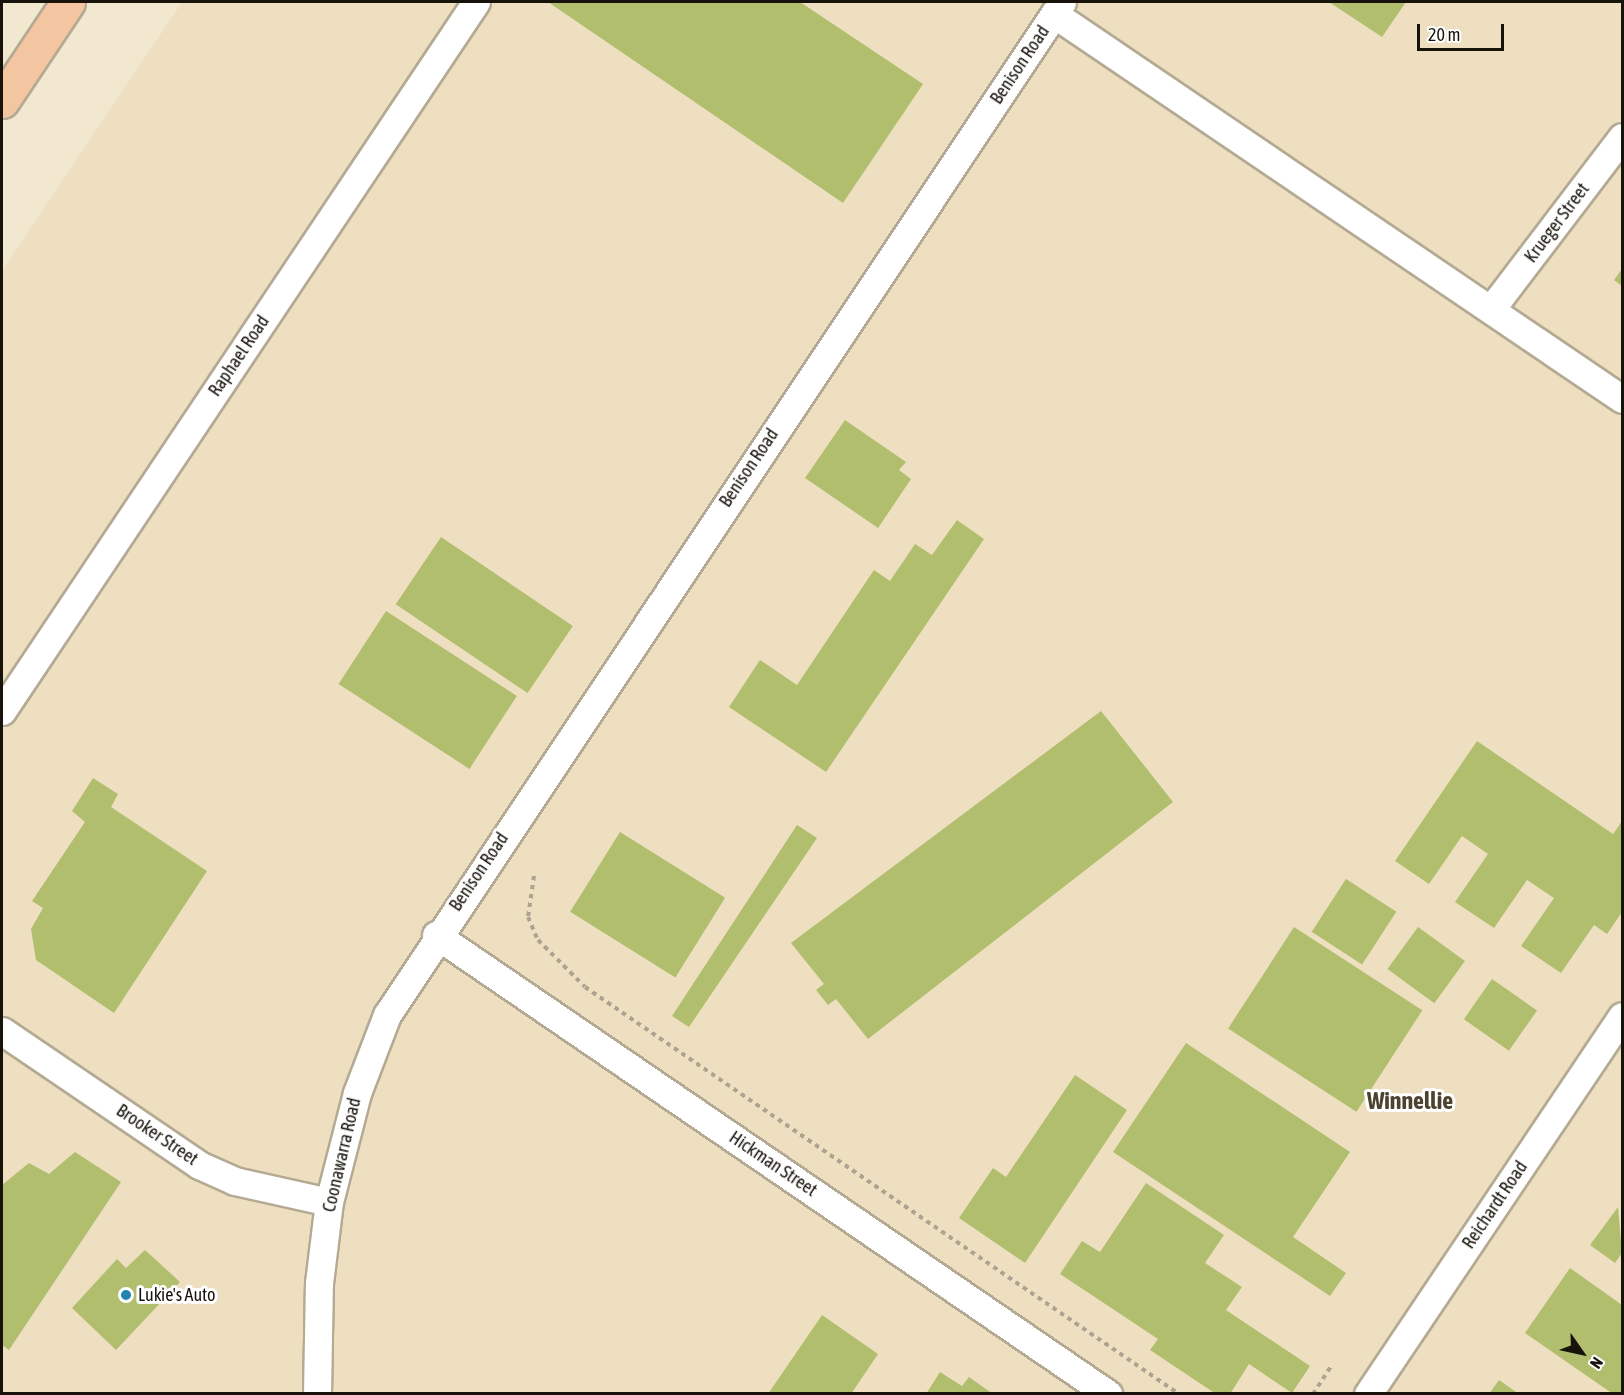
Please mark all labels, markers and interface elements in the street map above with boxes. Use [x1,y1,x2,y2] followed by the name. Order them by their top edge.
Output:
[1420,12,1507,50] scale bar
[986,22,1054,108] street label: Benison Road
[1428,24,1460,45] text: 20 m
[1520,179,1594,267] street label: Krueger Street
[204,312,274,400] street label: Raphael Road
[715,425,783,511] street label: Benison Road
[445,829,513,915] street label: Benison Road
[1367,1087,1453,1115] district label: Winnellie
[318,1096,366,1214] street label: Coonawarra Road
[112,1100,202,1170] street label: Brooker Street
[725,1127,821,1201] street label: Hickman Street
[1458,1157,1532,1253] street label: Reichardt Road
[138,1284,216,1306] place label: Lukie's Auto
[119,1288,133,1302] marker: Lukie's Auto
[1552,1323,1612,1383] north arrow
[1587,1354,1607,1372] text: N

